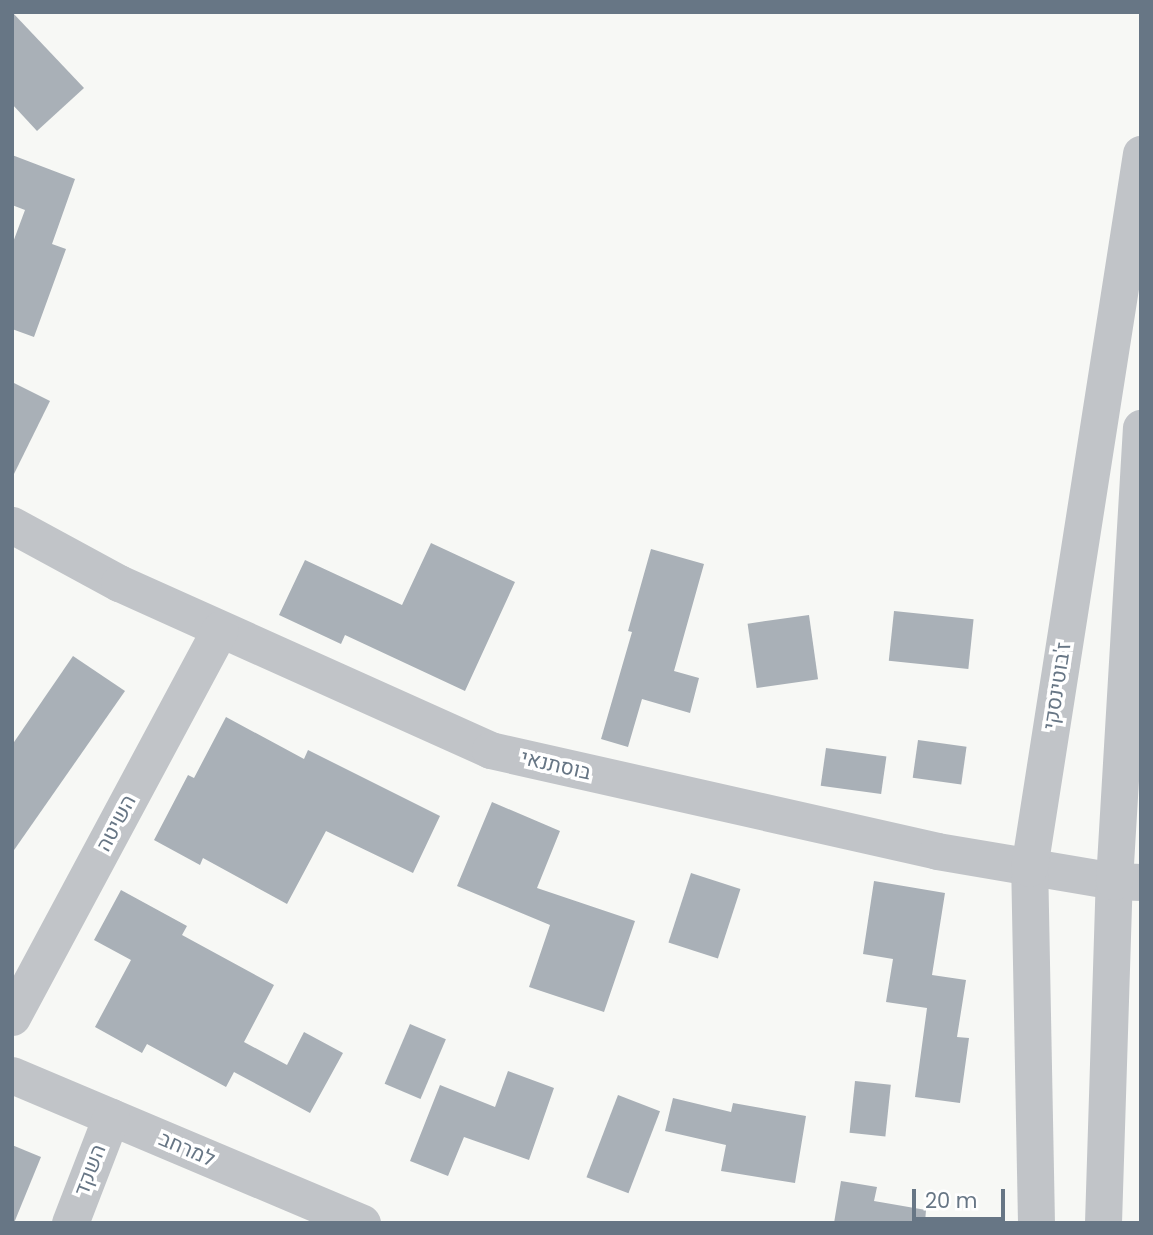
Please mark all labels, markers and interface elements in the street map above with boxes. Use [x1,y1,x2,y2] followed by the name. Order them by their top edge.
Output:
[1038,641,1076,731] street label: ז'בוטינסקי
[518,745,594,785] street label: בוסתנאי
[91,790,141,856] street label: השיטה
[155,1126,219,1172] street label: למרחב
[69,1141,111,1199] street label: השקד
[915,1176,1008,1220] scale bar
[925,1186,978,1215] text: 20 m

